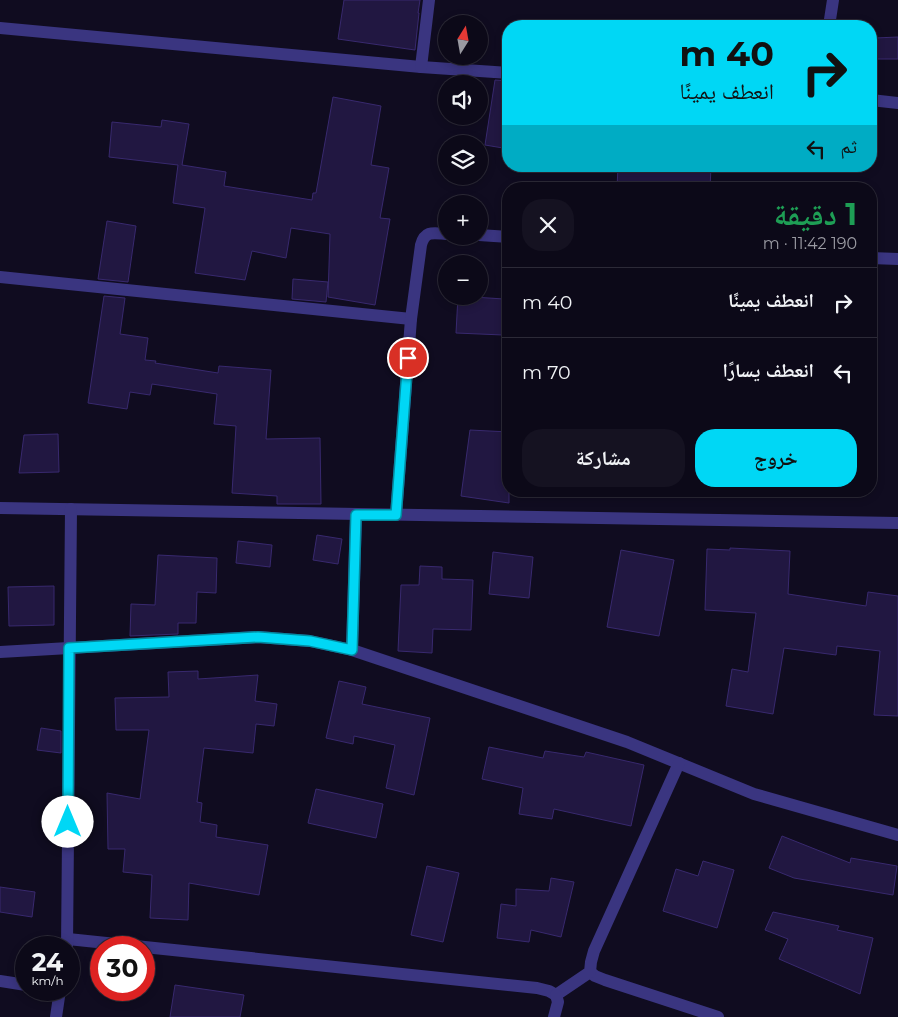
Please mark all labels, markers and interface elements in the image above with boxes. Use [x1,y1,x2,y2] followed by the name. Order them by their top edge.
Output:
[438,15,488,65] north arrow
[438,15,488,305] map controls
[679,32,774,75] text: 40 m
[792,40,857,105] icon: right
[438,75,488,125] button: sound
[679,78,774,105] text: انعطف يمينًا
[438,135,488,185] button: layers
[802,135,830,163] icon: left
[840,135,857,158] text: ثم
[438,195,488,245] button: +
[774,196,857,233] text: 1 دقيقة
[522,199,574,251] button: close
[763,234,857,253] text: 190 m · 11:42
[438,255,488,305] button: −
[728,289,814,312] text: انعطف يمينًا
[829,289,857,317] icon: right
[522,291,572,314] text: 40 m
[387,337,429,379] pin
[394,344,422,372] icon: arrive
[722,359,814,382] text: انعطف يسارًا
[829,359,857,387] icon: left
[522,361,571,384] text: 70 m
[522,429,685,487] button: مشاركة
[695,429,857,487] button: خروج
[41,795,93,847] position arrow
[90,936,155,1001] speed limit sign: 30
[32,947,63,977] text: 24
[31,973,64,988] text: km/h

